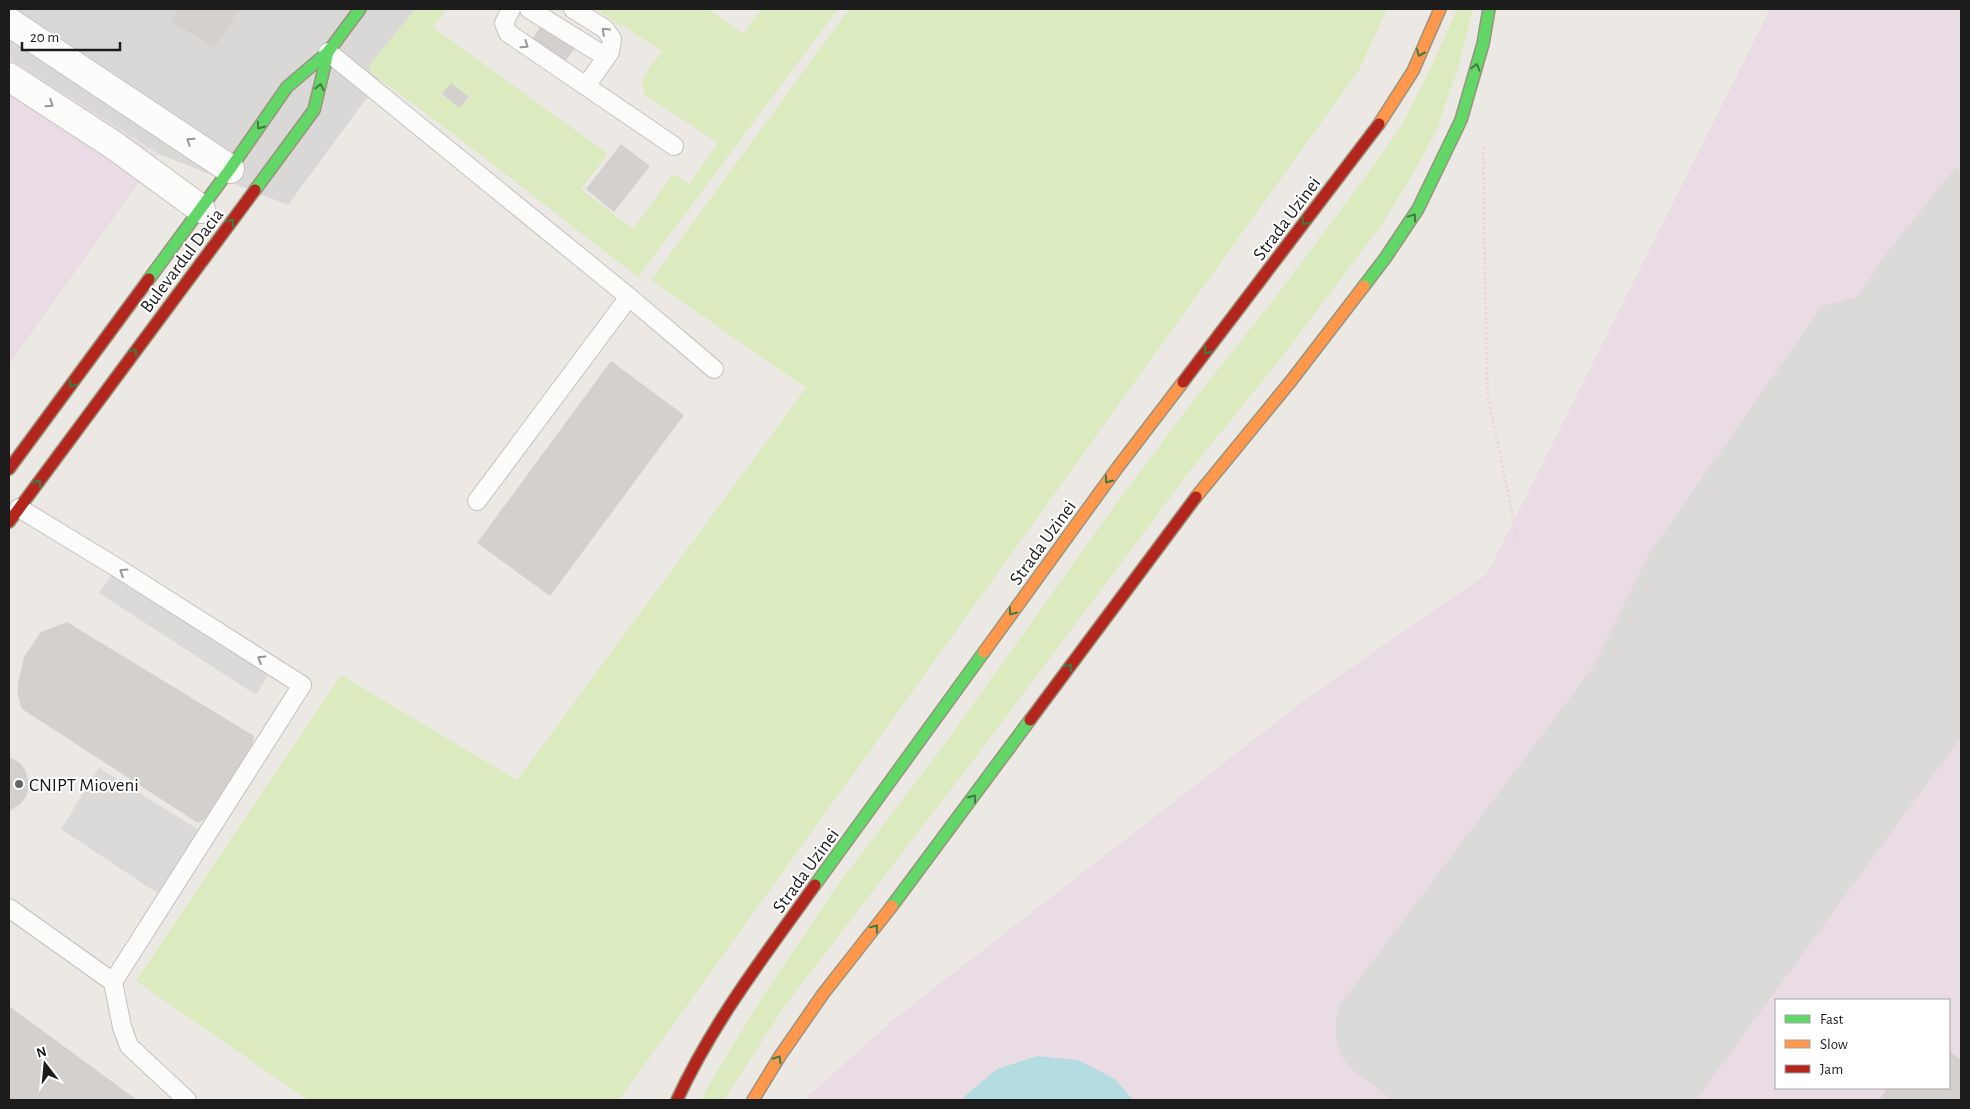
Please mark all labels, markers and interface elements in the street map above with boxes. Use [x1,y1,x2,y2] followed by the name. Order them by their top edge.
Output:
[22,20,120,52] scale bar
[602,28,611,37] one-way arrow
[30,30,59,45] text: 20 m
[519,39,529,48] one-way arrow
[1416,48,1427,57] one-way arrow
[1471,64,1481,72] one-way arrow
[314,83,325,92] one-way arrow
[44,98,53,107] one-way arrow
[257,120,266,129] one-way arrow
[186,138,196,147] one-way arrow
[1250,174,1325,264] street label: Strada Uzinei
[137,205,227,316] street label: Bulevardul Dacia
[1407,213,1416,222] one-way arrow
[1303,216,1311,225] one-way arrow
[225,218,235,227] one-way arrow
[1204,345,1212,354] one-way arrow
[128,348,137,358] one-way arrow
[69,378,77,387] one-way arrow
[1105,474,1114,484] one-way arrow
[31,479,41,488] one-way arrow
[1006,497,1080,589] street label: Strada Uzinei
[120,568,129,578] one-way arrow
[1009,606,1018,615] one-way arrow
[257,655,266,665] one-way arrow
[1063,663,1072,673] one-way arrow
[29,776,139,795] place label: CNIPT Mioveni
[13,778,25,790] marker: CNIPT Mioveni
[967,794,976,804] one-way arrow
[769,825,843,917] street label: Strada Uzinei
[870,925,878,934] one-way arrow
[1775,999,1950,1089] legend
[1820,1012,1844,1027] text: Fast
[1820,1037,1848,1052] text: Slow
[20,1039,70,1089] north arrow
[35,1044,48,1061] text: N
[772,1055,782,1064] one-way arrow
[1820,1062,1843,1077] text: Jam

